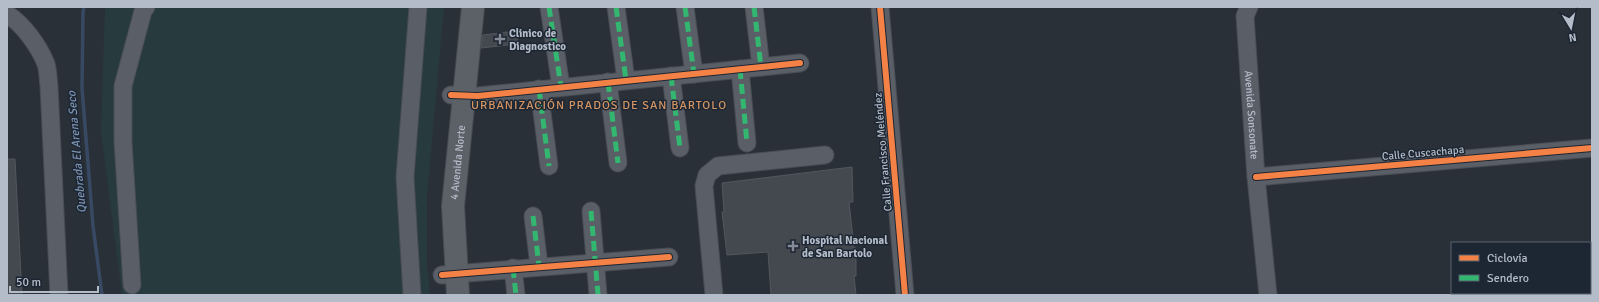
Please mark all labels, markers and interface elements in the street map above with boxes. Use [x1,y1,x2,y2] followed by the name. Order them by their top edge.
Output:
[1551,8,1591,48] north arrow
[509,27,566,53] place label: Clinico de Diagnostico
[1568,30,1578,44] text: N
[494,33,506,45] marker: Clinico de Diagnostico
[1242,70,1261,160] street label: Avenida Sonsonate
[64,90,90,214] water label: Quebrada El Arena Seco
[871,92,895,212] street label: Calle Francisco Meléndez
[471,98,727,113] district label: URBANIZACIÓN PRADOS DE SAN BARTOLO
[447,124,468,200] street label: 4 Avenida Norte
[1381,143,1465,163] street label: Calle Cuscachapa
[802,234,888,260] place label: Hospital Nacional de San Bartolo
[787,240,799,252] marker: Hospital Nacional de San Bartolo
[1451,242,1591,294] legend
[1487,251,1528,266] text: Ciclovía
[10,268,98,294] scale bar
[1487,271,1529,286] text: Sendero
[16,275,41,290] text: 50 m

